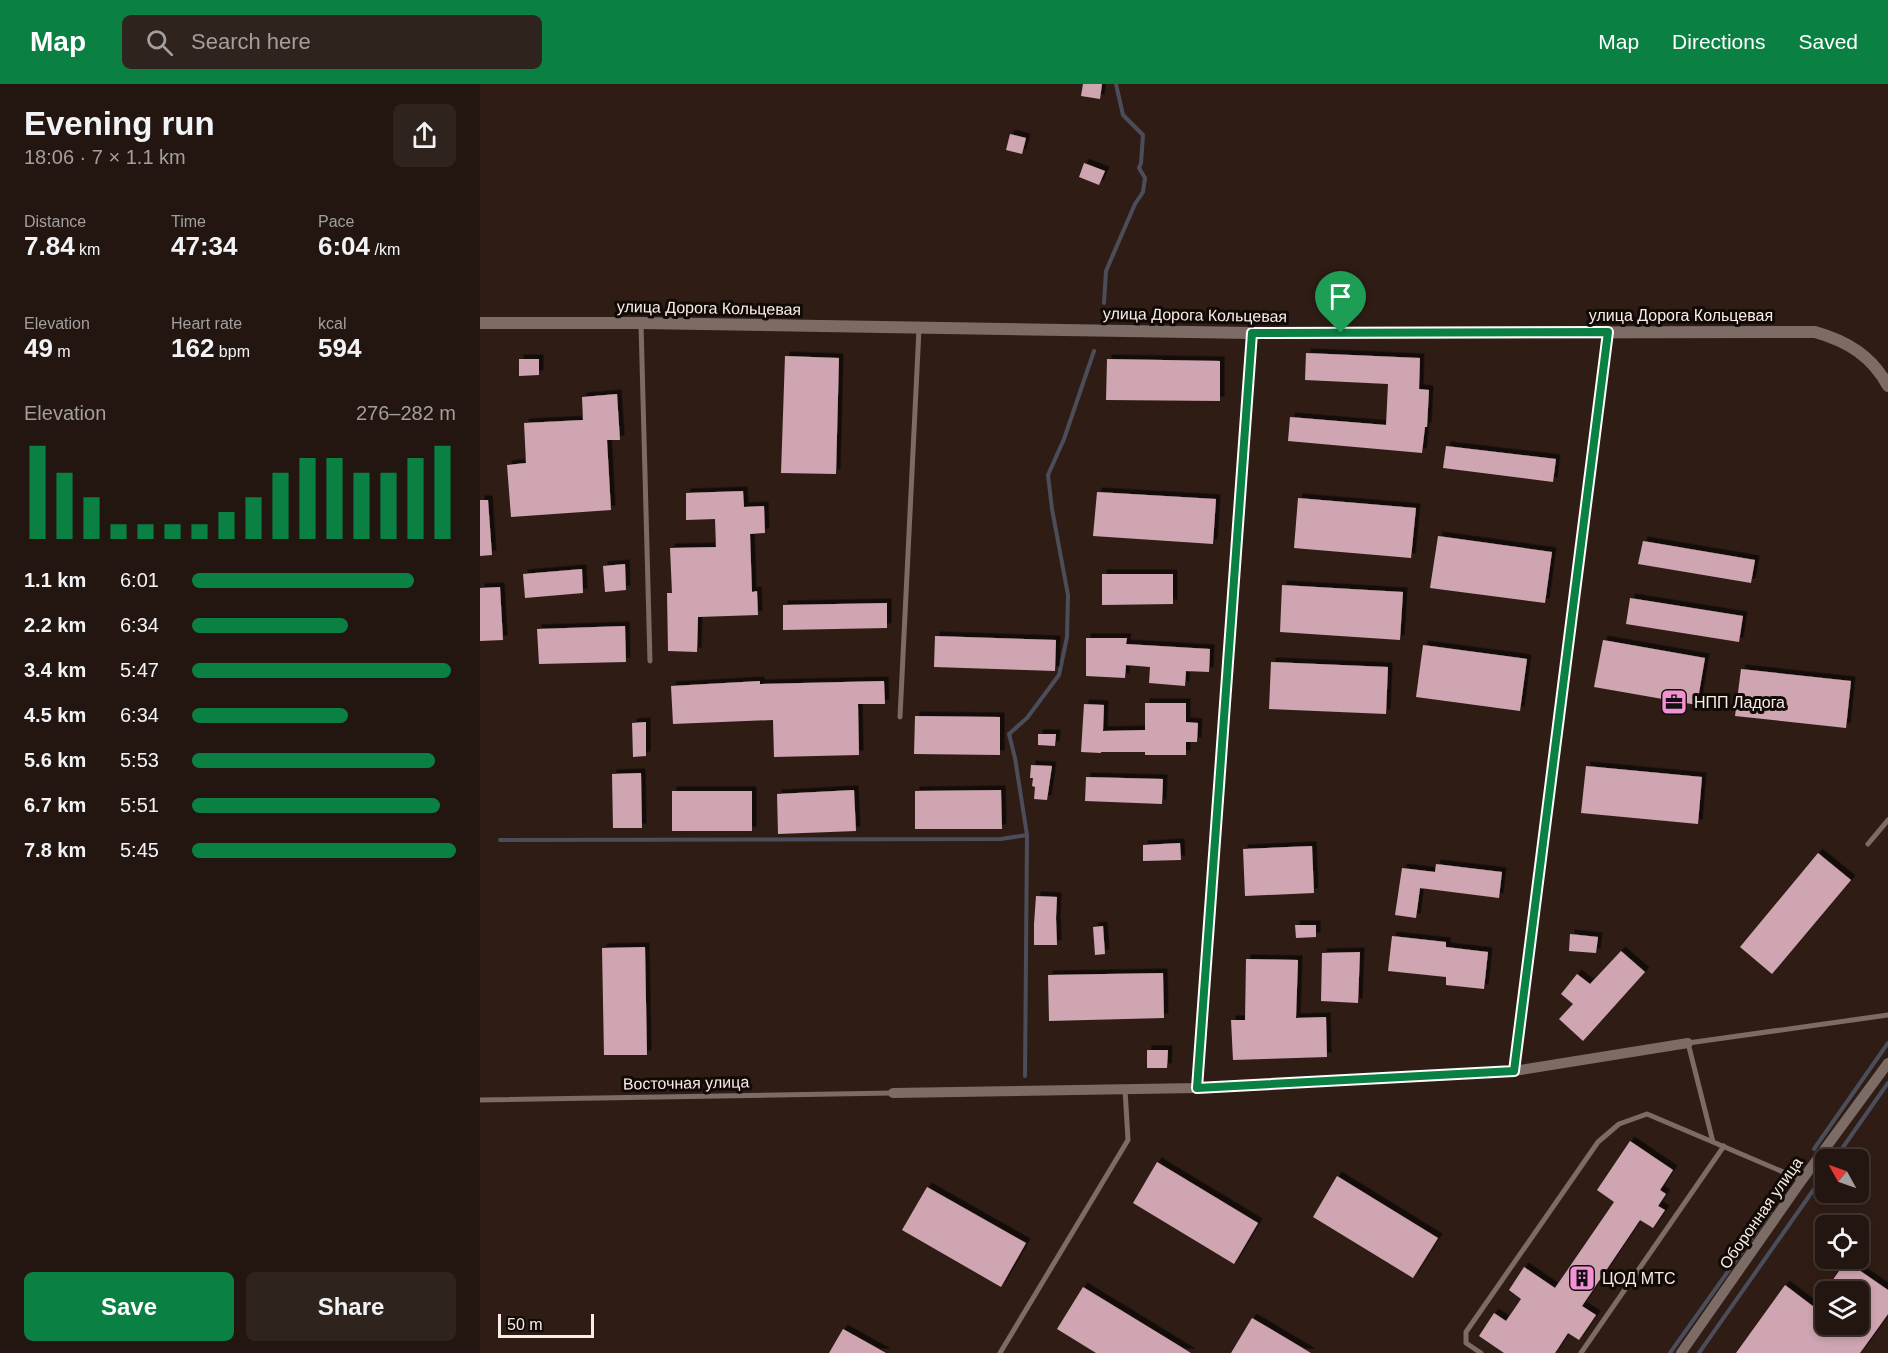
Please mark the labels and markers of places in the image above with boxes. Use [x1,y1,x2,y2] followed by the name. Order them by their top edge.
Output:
[1315,271,1366,333] pin
[1659,687,1689,717] office icon: НПП Ладога
[1694,694,1785,711] place label: НПП Ладога
[1567,1263,1597,1293] building icon: ЦОД МТС
[1602,1270,1676,1287] place label: ЦОД МТС

